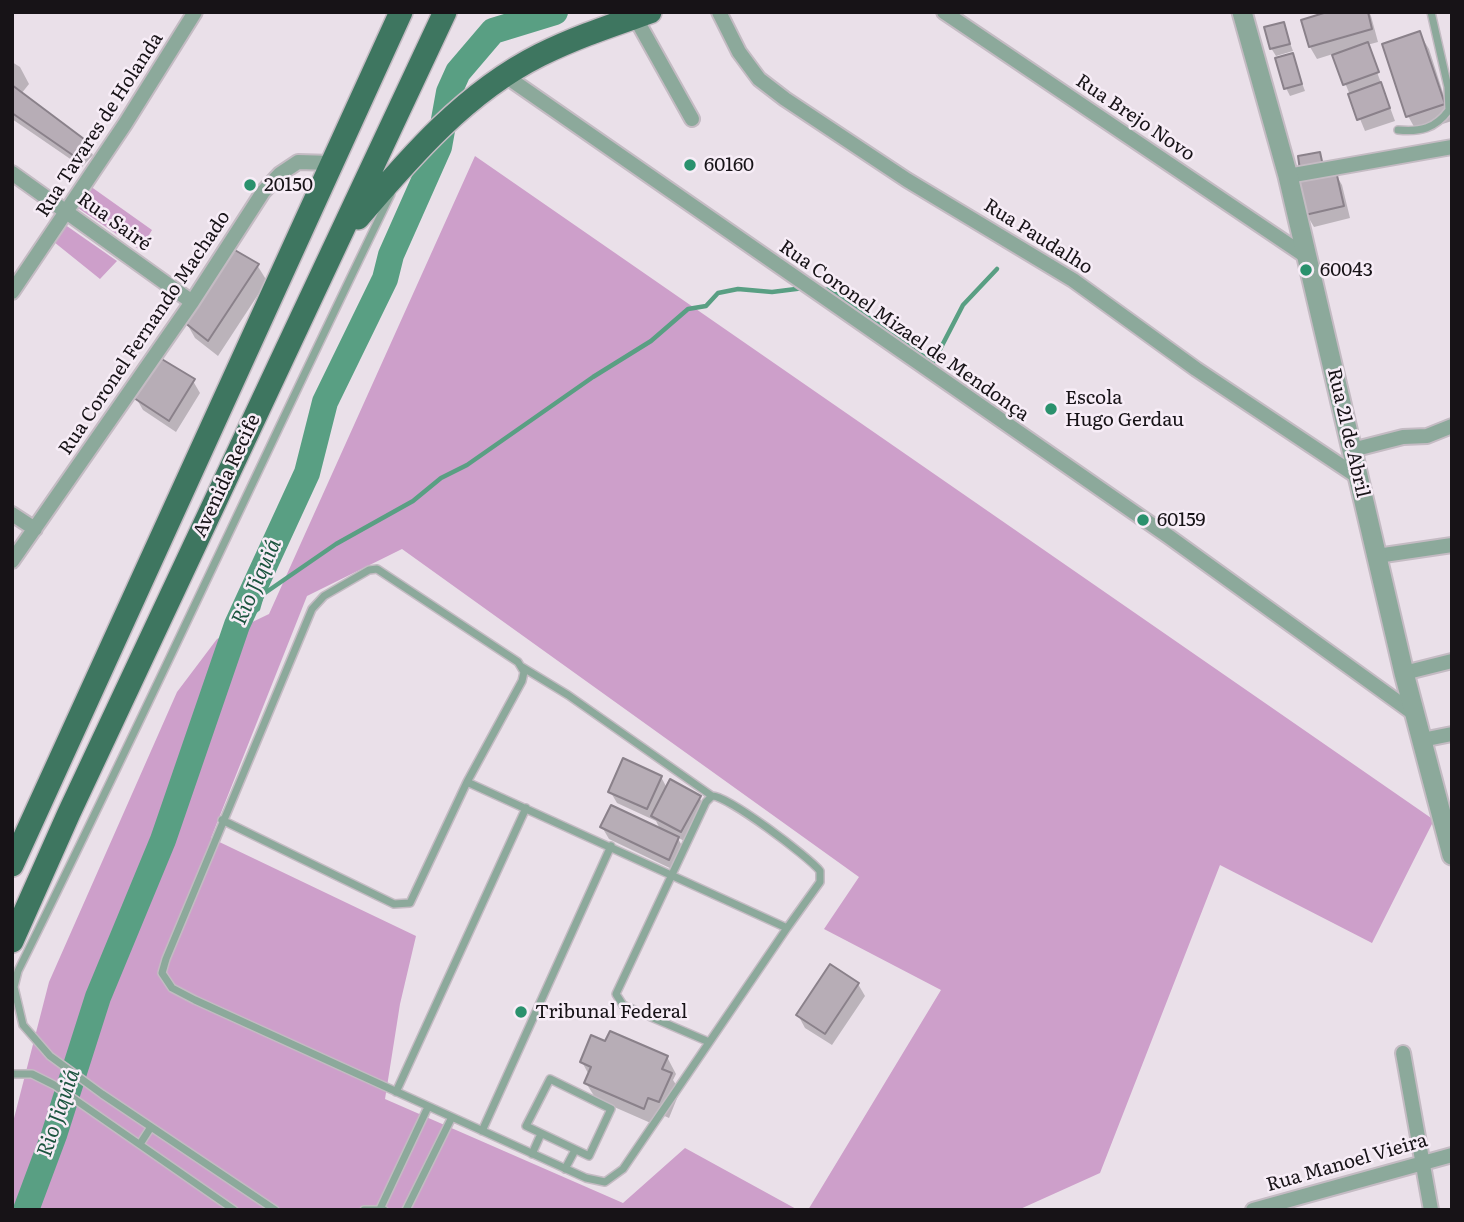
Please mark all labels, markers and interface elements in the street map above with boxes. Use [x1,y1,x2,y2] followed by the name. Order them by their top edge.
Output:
[32,28,168,222] street label: Rua Tavares de Holanda
[1071,70,1199,166] street label: Rua Brejo Novo
[704,154,754,176] place label: 60160
[682,157,698,173] marker: 60160
[264,174,313,196] place label: 20150
[242,177,258,193] marker: 20150
[73,188,155,256] street label: Rua Sairé
[979,194,1097,280] street label: Rua Paudalho
[55,207,235,459] street label: Rua Coronel Fernando Machado
[775,236,1033,426] street label: Rua Coronel Mizael de Mendonça
[1320,259,1373,281] place label: 60043
[1298,262,1314,278] marker: 60043
[1322,366,1374,500] street label: Rua 21 de Abril
[1065,387,1184,431] place label: Escola Hugo Gerdau
[1043,401,1059,417] marker: Escola Hugo Gerdau
[189,411,265,541] street label: Avenida Recife
[1157,509,1206,531] place label: 60159
[1135,512,1151,528] marker: 60159
[227,535,287,629] water label: Rio Jiquiá
[535,1001,687,1023] place label: Tribunal Federal
[513,1004,529,1020] marker: Tribunal Federal
[32,1066,86,1160] water label: Rio Jiquiá
[1264,1129,1430,1197] street label: Rua Manoel Vieira

